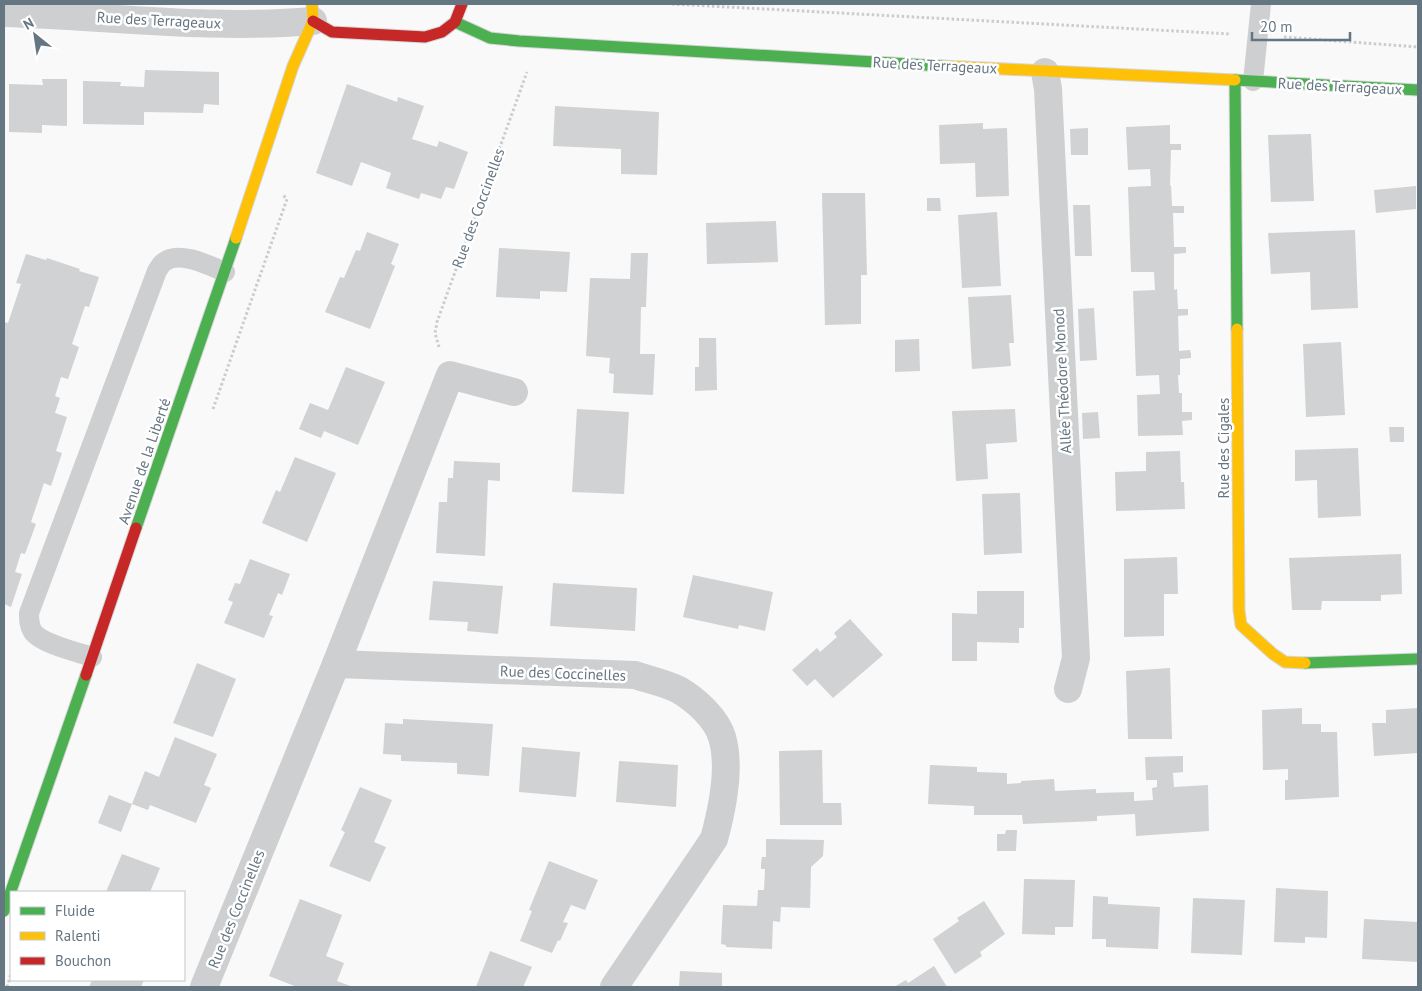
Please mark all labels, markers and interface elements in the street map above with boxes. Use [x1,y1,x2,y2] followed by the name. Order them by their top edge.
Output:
[96,7,222,33] street label: Rue des Terrageaux
[10,10,60,60] north arrow
[1252,10,1350,42] scale bar
[20,14,37,34] text: N
[1260,17,1293,36] text: 20 m
[872,52,998,78] street label: Rue des Terrageaux
[1277,73,1403,99] street label: Rue des Terrageaux
[447,145,509,271] street label: Rue des Coccinelles
[1049,308,1075,454] street label: Allée Théodore Monod
[114,396,174,526] street label: Avenue de la Liberté
[1214,398,1233,498] street label: Rue des Cigales
[500,661,626,685] street label: Rue des Coccinelles
[204,847,268,971] street label: Rue des Coccinelles
[10,891,185,981] legend
[55,901,95,920] text: Fluide
[55,926,101,945] text: Ralenti
[55,951,111,970] text: Bouchon

